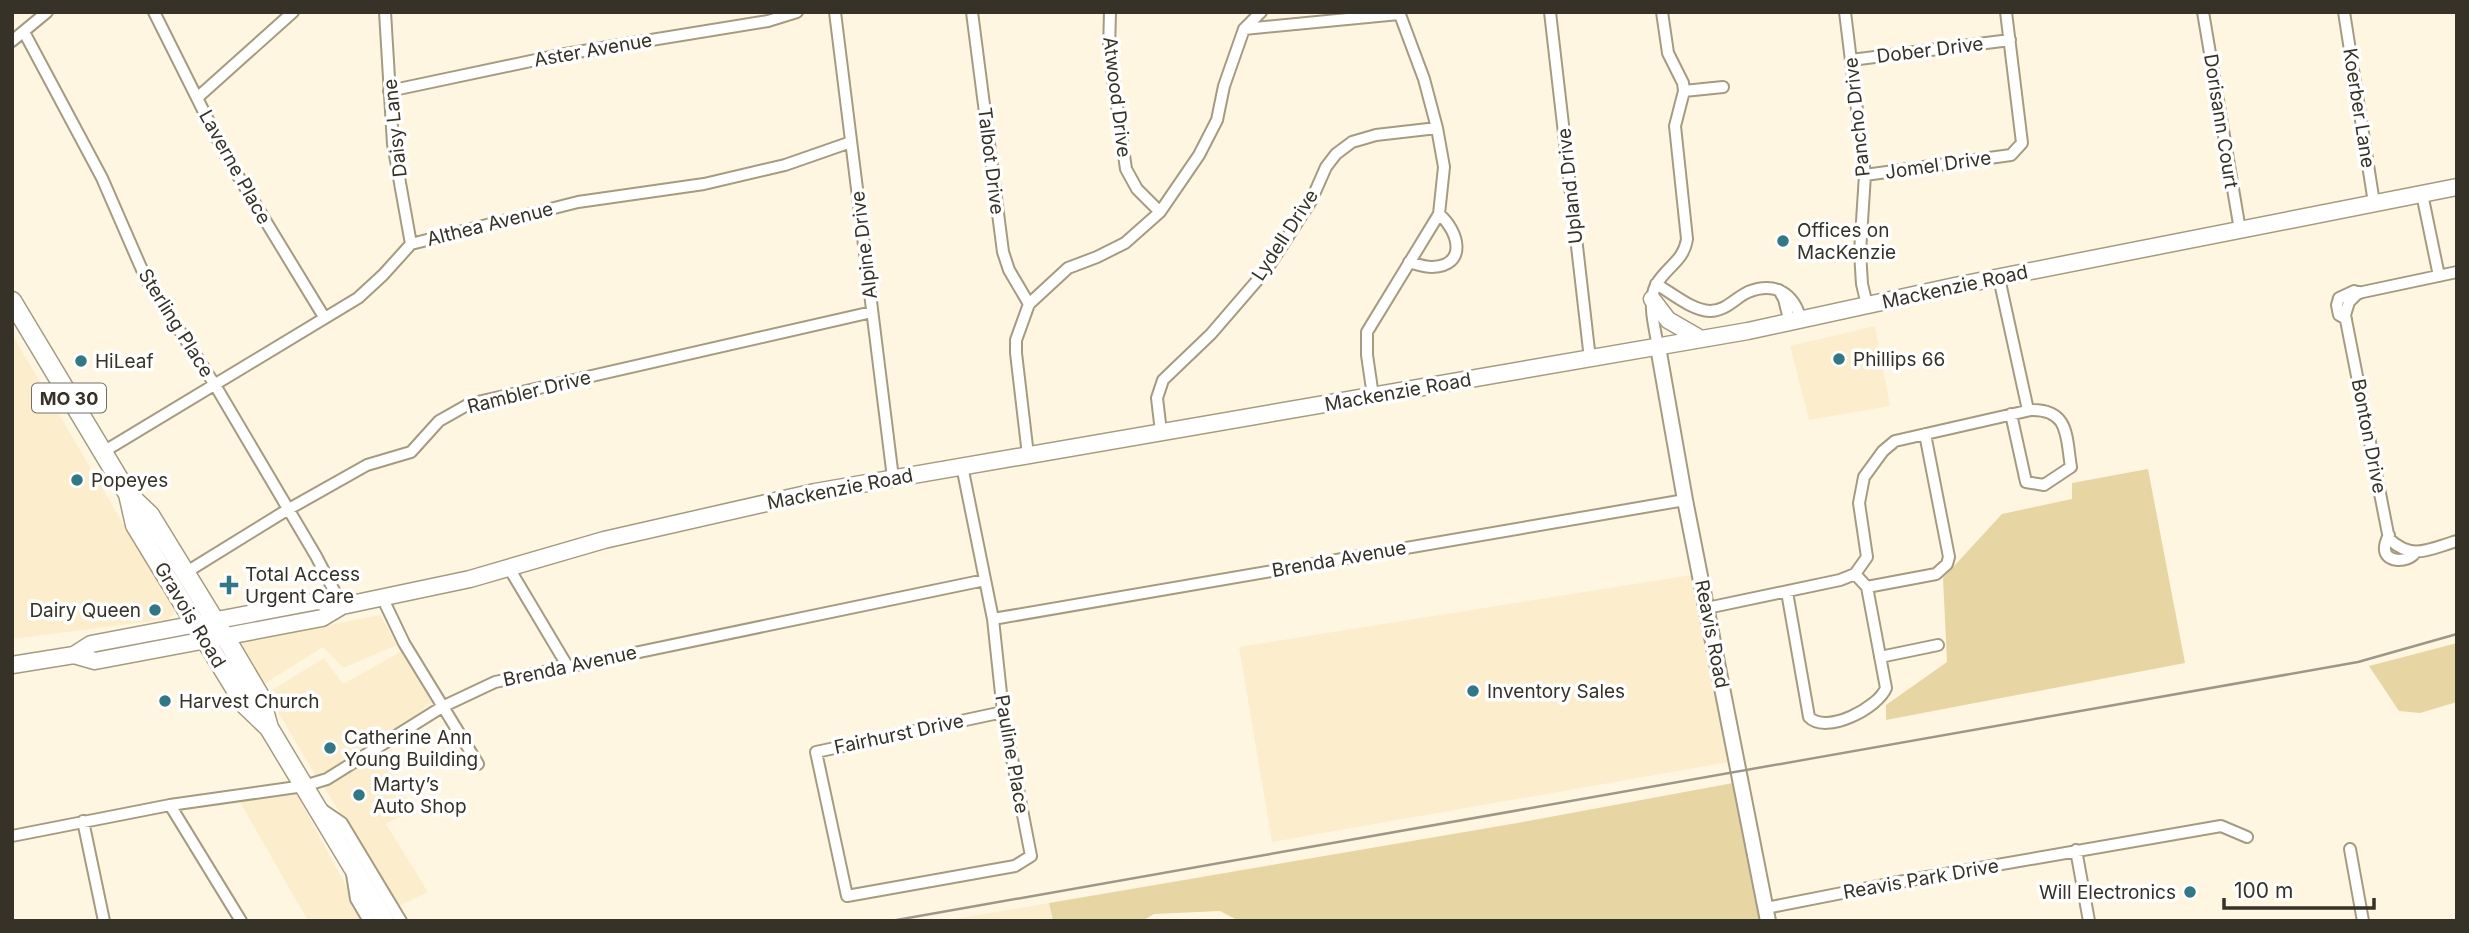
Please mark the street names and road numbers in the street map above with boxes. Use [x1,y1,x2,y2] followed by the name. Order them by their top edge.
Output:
[532,28,654,72] street label: Aster Avenue
[1875,32,1985,68] street label: Dober Drive
[1098,35,1136,159] street label: Atwood Drive
[2338,47,2380,169] street label: Koerber Lane
[2199,52,2243,190] street label: Dorisann Court
[1839,56,1875,178] street label: Pancho Drive
[378,78,412,178] street label: Daisy Lane
[194,106,276,228] street label: Laverne Place
[973,106,1009,216] street label: Talbot Drive
[1552,127,1588,245] street label: Upland Drive
[1883,146,1993,184] street label: Jomel Drive
[1247,185,1323,285] street label: Lydell Drive
[846,190,882,300] street label: Alpine Drive
[424,197,556,251] street label: Althea Avenue
[1880,260,2030,314] street label: Mackenzie Road
[134,265,218,381] street label: Sterling Place
[465,366,593,418] street label: Rambler Drive
[1323,368,1473,416] street label: Mackenzie Road
[2347,377,2391,495] street label: Bonton Drive
[32,384,106,412] road number: MO 30
[765,464,915,514] street label: Mackenzie Road
[1270,536,1408,582] street label: Brenda Avenue
[149,558,231,672] street label: Gravois Road
[1690,578,1734,690] street label: Reavis Road
[501,641,639,691] street label: Brenda Avenue
[990,693,1034,815] street label: Pauline Place
[832,709,966,759] street label: Fairhurst Drive
[1841,854,2001,904] street label: Reavis Park Drive

